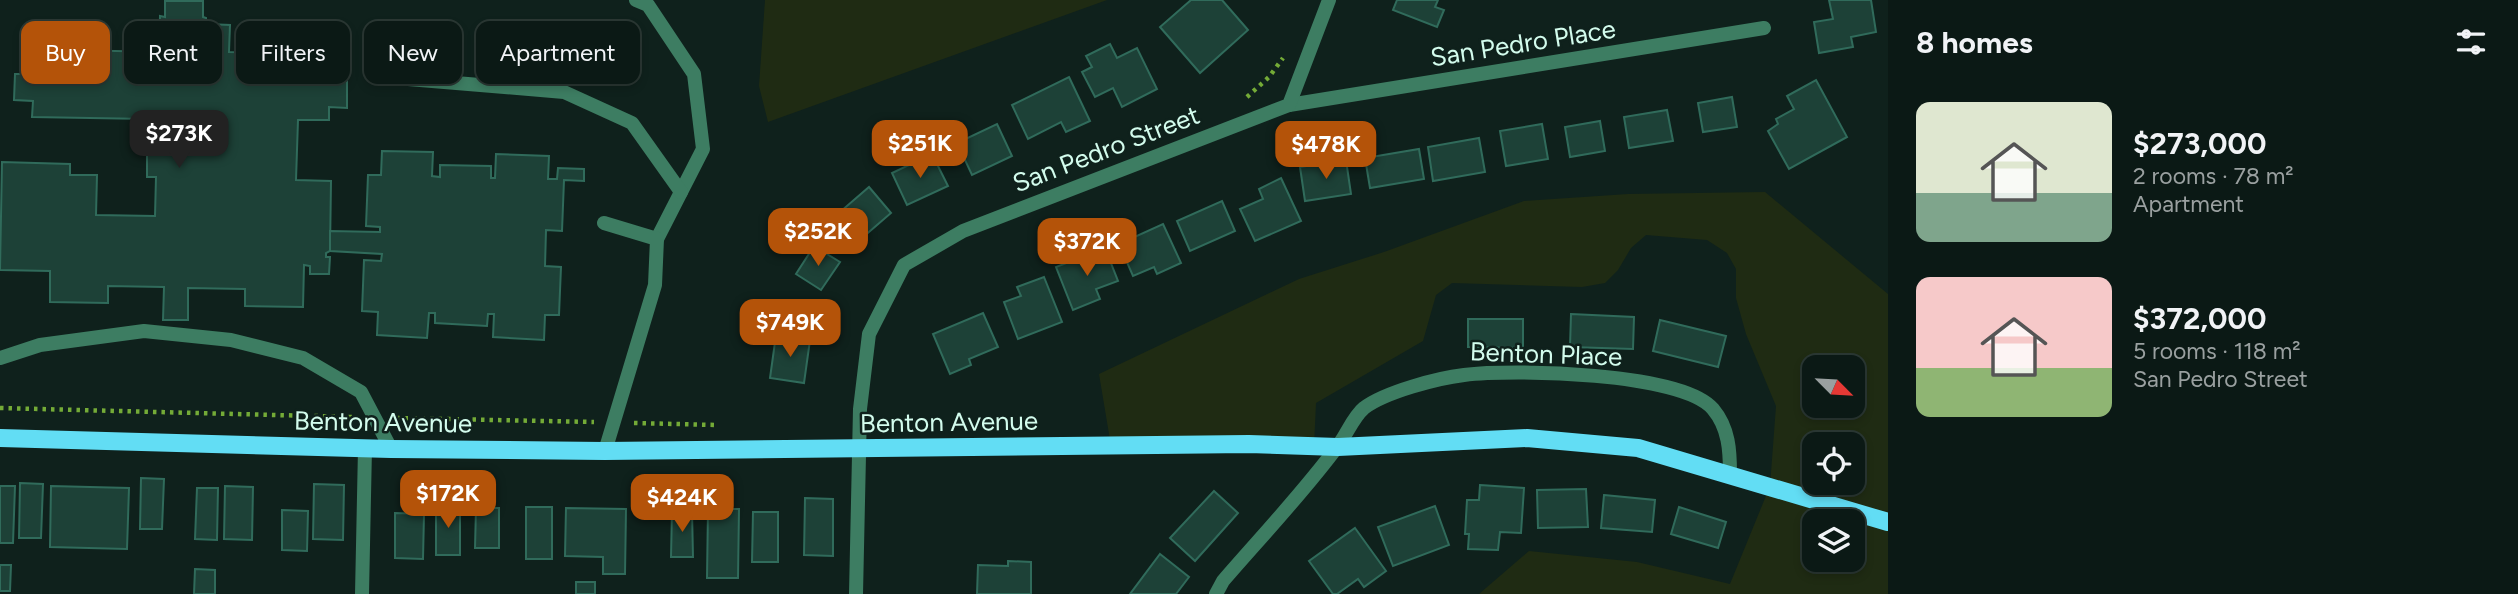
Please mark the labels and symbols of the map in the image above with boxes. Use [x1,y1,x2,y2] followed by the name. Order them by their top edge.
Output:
[1428,13,1618,73] street label: San Pedro Place
[1008,99,1204,199] street label: San Pedro Street
[130,110,228,170] pin: $273K
[871,120,969,180] pin: $251K
[1277,122,1375,181] pin: $478K
[769,208,867,268] pin: $252K
[1038,218,1136,278] pin: $372K
[741,300,839,359] pin: $749K
[1469,335,1623,373] street label: Benton Place
[1802,355,1866,418] north arrow
[294,404,472,440] street label: Benton Avenue
[860,404,1038,440] street label: Benton Avenue
[399,470,497,530] pin: $172K
[633,475,731,534] pin: $424K

